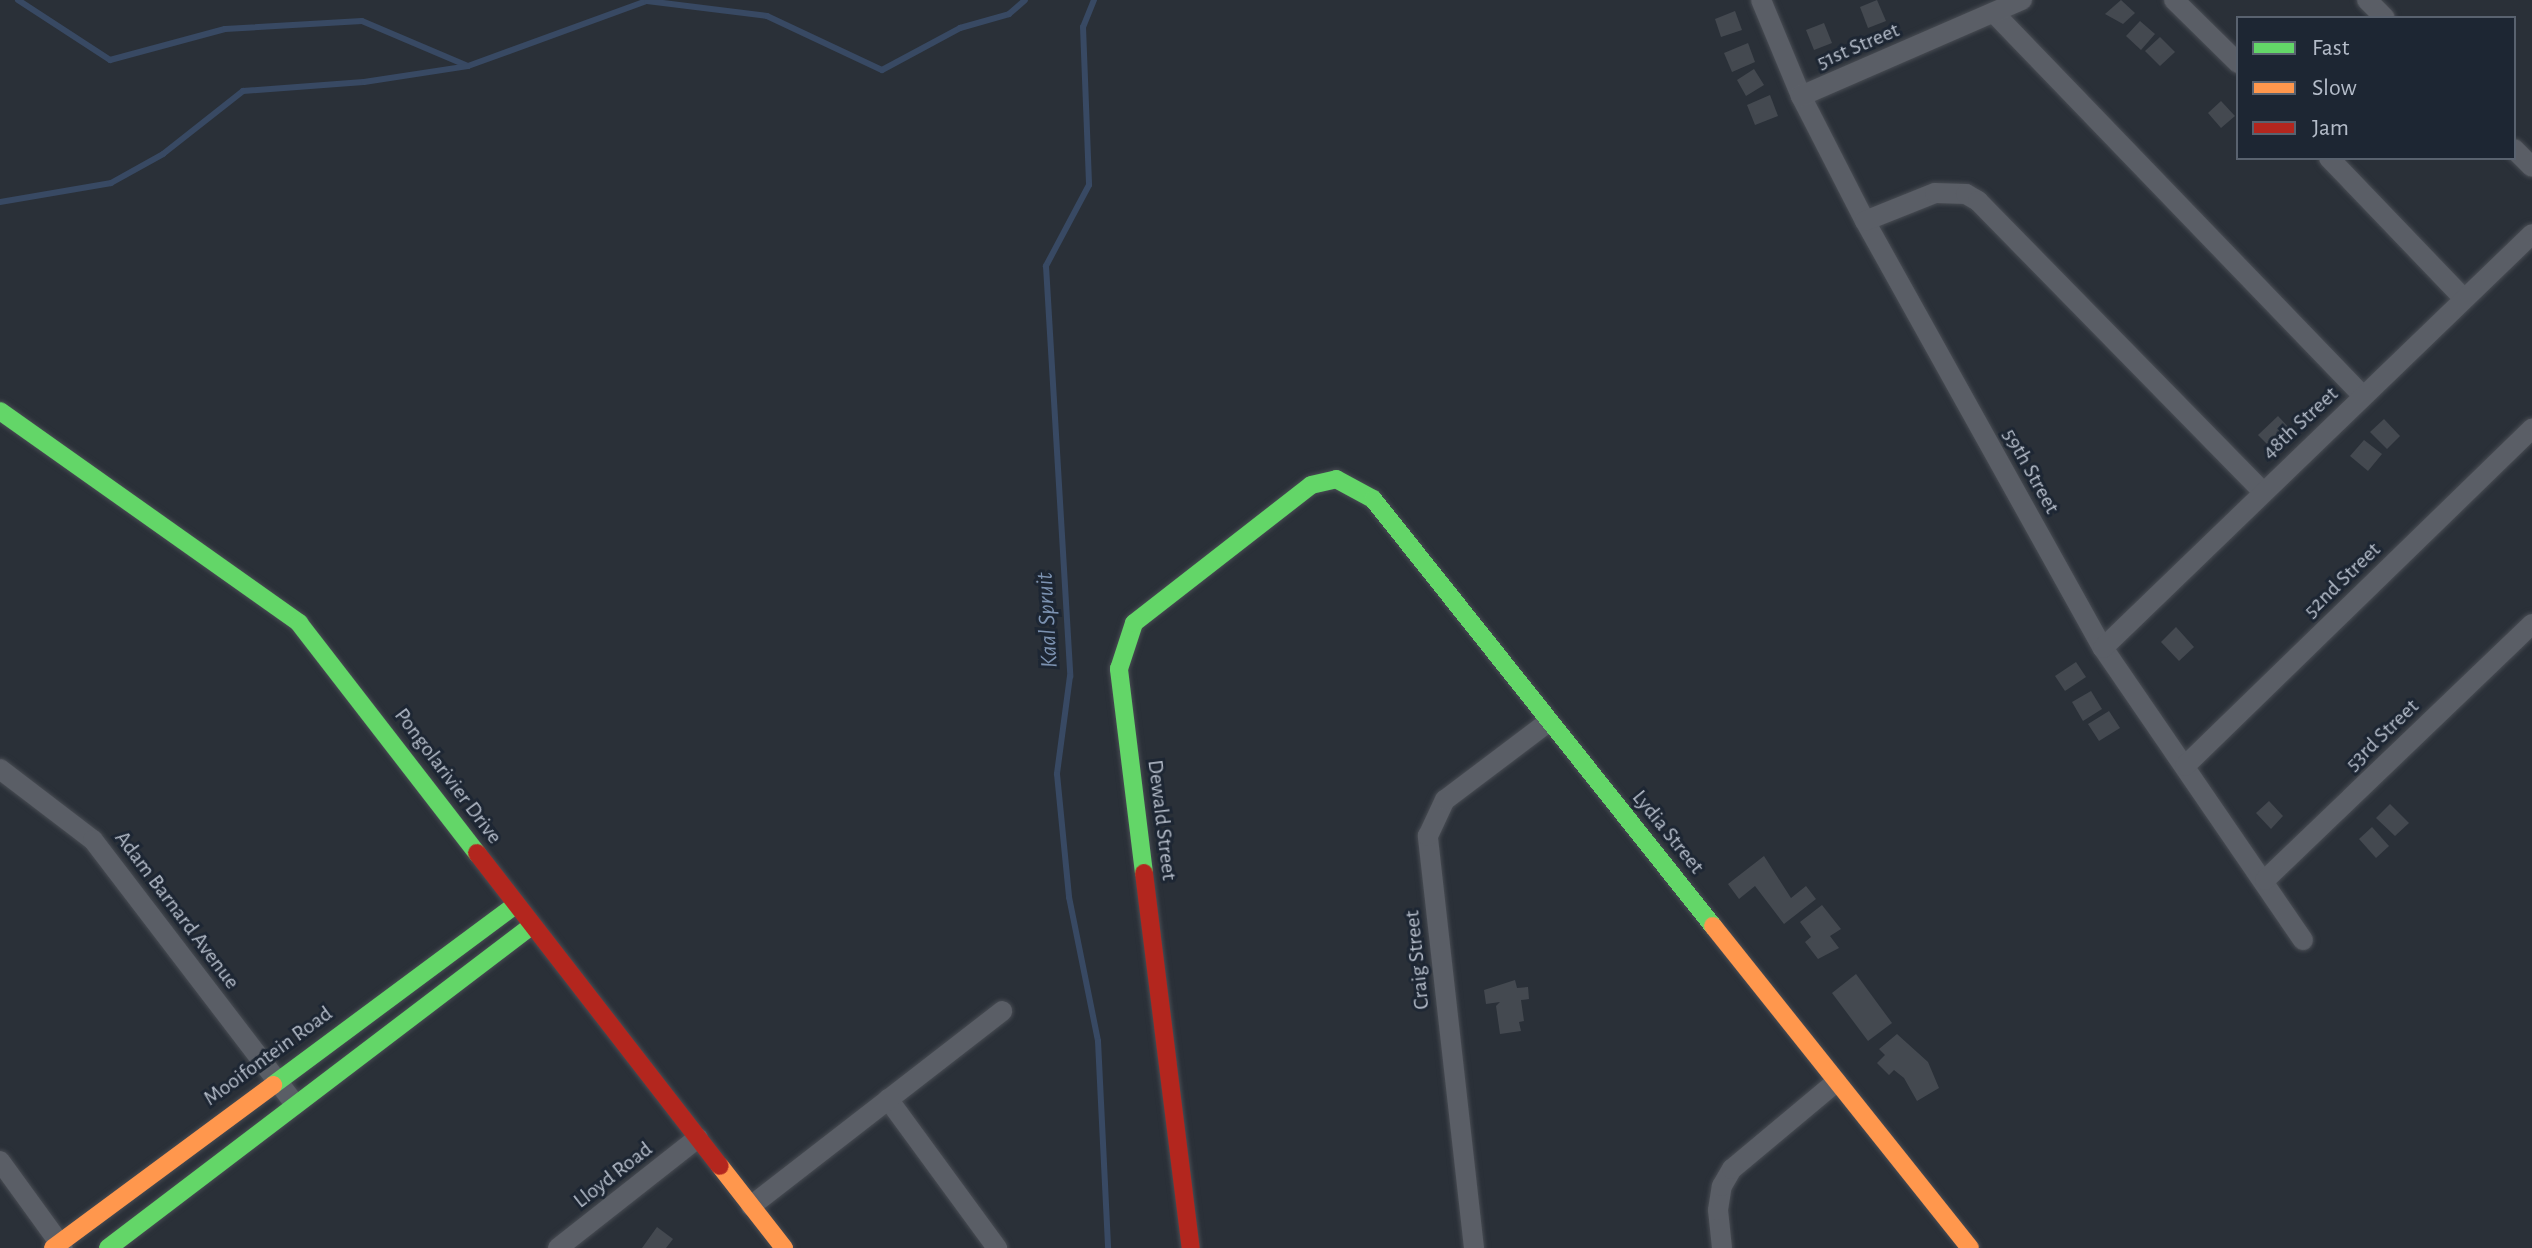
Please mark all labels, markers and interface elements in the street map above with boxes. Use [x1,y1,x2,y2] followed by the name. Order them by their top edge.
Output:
[2236,16,2516,160] legend
[1813,17,1903,75] street label: 51st Street
[2312,36,2349,60] text: Fast
[2312,76,2357,100] text: Slow
[2312,116,2349,140] text: Jam
[2256,381,2344,465] street label: 48th Street
[1997,424,2065,518] street label: 59th Street
[2298,537,2386,623] street label: 52nd Street
[1031,571,1065,669] water label: Kaal Spruit
[2340,693,2424,777] street label: 53rd Street
[388,703,508,849] street label: Pongolarivier Drive
[1142,758,1182,882] street label: Dewald Street
[1626,785,1710,879] street label: Lydia Street
[109,826,245,994] street label: Adam Barnard Avenue
[1399,909,1435,1011] street label: Craig Street
[198,1000,338,1112] street label: Mooifontein Road
[568,1136,658,1214] street label: Lloyd Road

